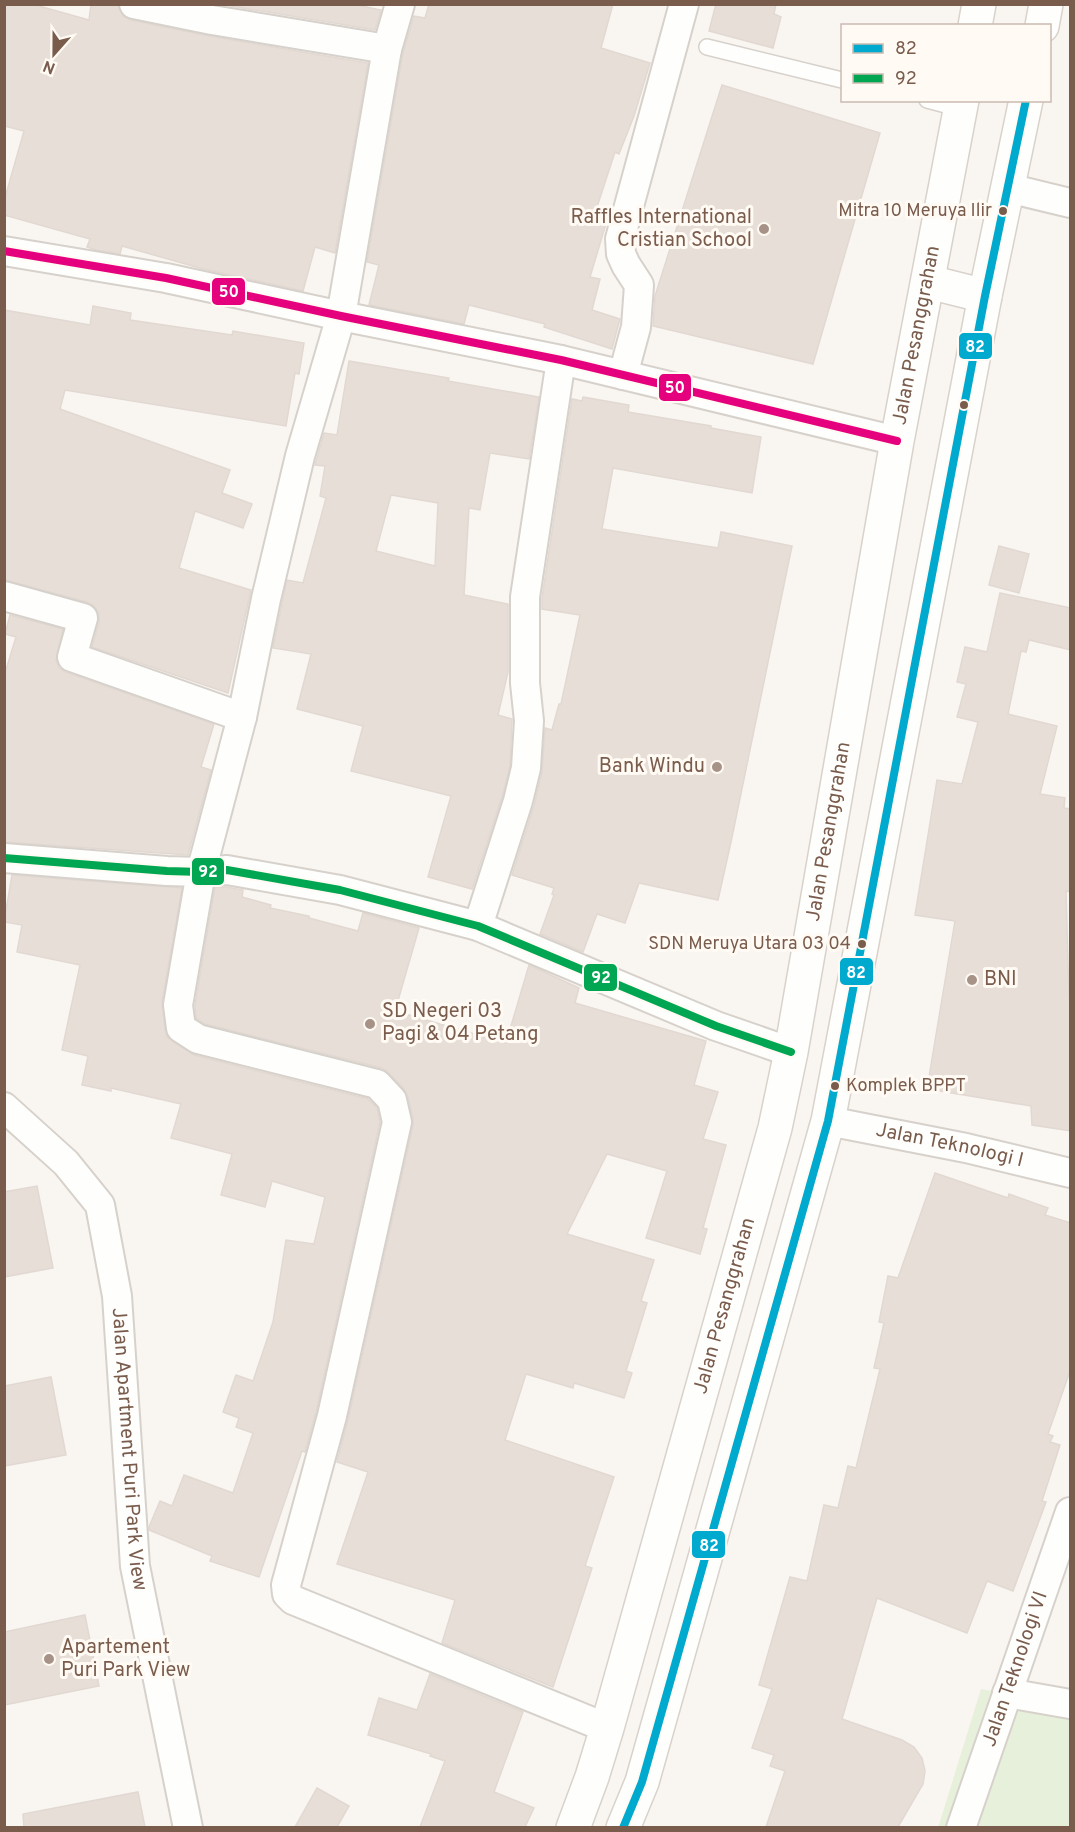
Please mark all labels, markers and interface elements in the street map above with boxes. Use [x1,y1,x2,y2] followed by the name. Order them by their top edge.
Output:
[24,24,84,84] north arrow
[841,24,1051,102] legend
[895,38,917,61] text: 82
[40,55,58,78] text: N
[895,68,917,91] text: 92
[838,200,992,223] place label: Mitra 10 Meruya Ilir
[570,205,752,254] place label: Raffles International Cristian School
[997,205,1009,217] marker: Mitra 10 Meruya Ilir
[757,222,771,236] marker: Raffles International Cristian School
[887,244,947,427] street label: Jalan Pesanggrahan
[211,277,246,306] line badge: 50
[219,283,239,303] text: 50
[958,332,993,360] line badge: 82
[965,338,985,358] text: 82
[658,373,692,402] line badge: 50
[665,379,685,399] text: 50
[958,399,970,411] unlabelled marker
[801,740,858,924] street label: Jalan Pesanggrahan
[599,754,705,780] place label: Bank Windu
[710,760,724,774] marker: Bank Windu
[191,857,225,886] line badge: 92
[198,863,218,883] text: 92
[648,933,851,956] place label: SDN Meruya Utara 03 04
[856,938,868,950] marker: SDN Meruya Utara 03 04
[839,957,874,986] line badge: 82
[583,963,618,992] line badge: 92
[846,964,866,984] text: 82
[984,967,1017,993] place label: BNI
[591,969,611,989] text: 92
[965,973,979,987] marker: BNI
[382,999,538,1048] place label: SD Negeri 03 Pagi & 04 Petang
[363,1017,377,1031] marker: SD Negeri 03 Pagi & 04 Petang
[846,1075,966,1098] place label: Komplek BPPT
[829,1080,841,1092] marker: Komplek BPPT
[873,1118,1026,1174] street label: Jalan Teknologi I
[688,1215,762,1397] street label: Jalan Pesanggrahan
[105,1307,153,1593] street label: Jalan Apartment Puri Park View
[691,1530,726,1559] line badge: 82
[699,1537,719,1557] text: 82
[977,1588,1055,1750] street label: Jalan Teknologi VI
[61,1635,190,1684] place label: Apartement Puri Park View
[42,1652,56,1666] marker: Apartement Puri Park View

